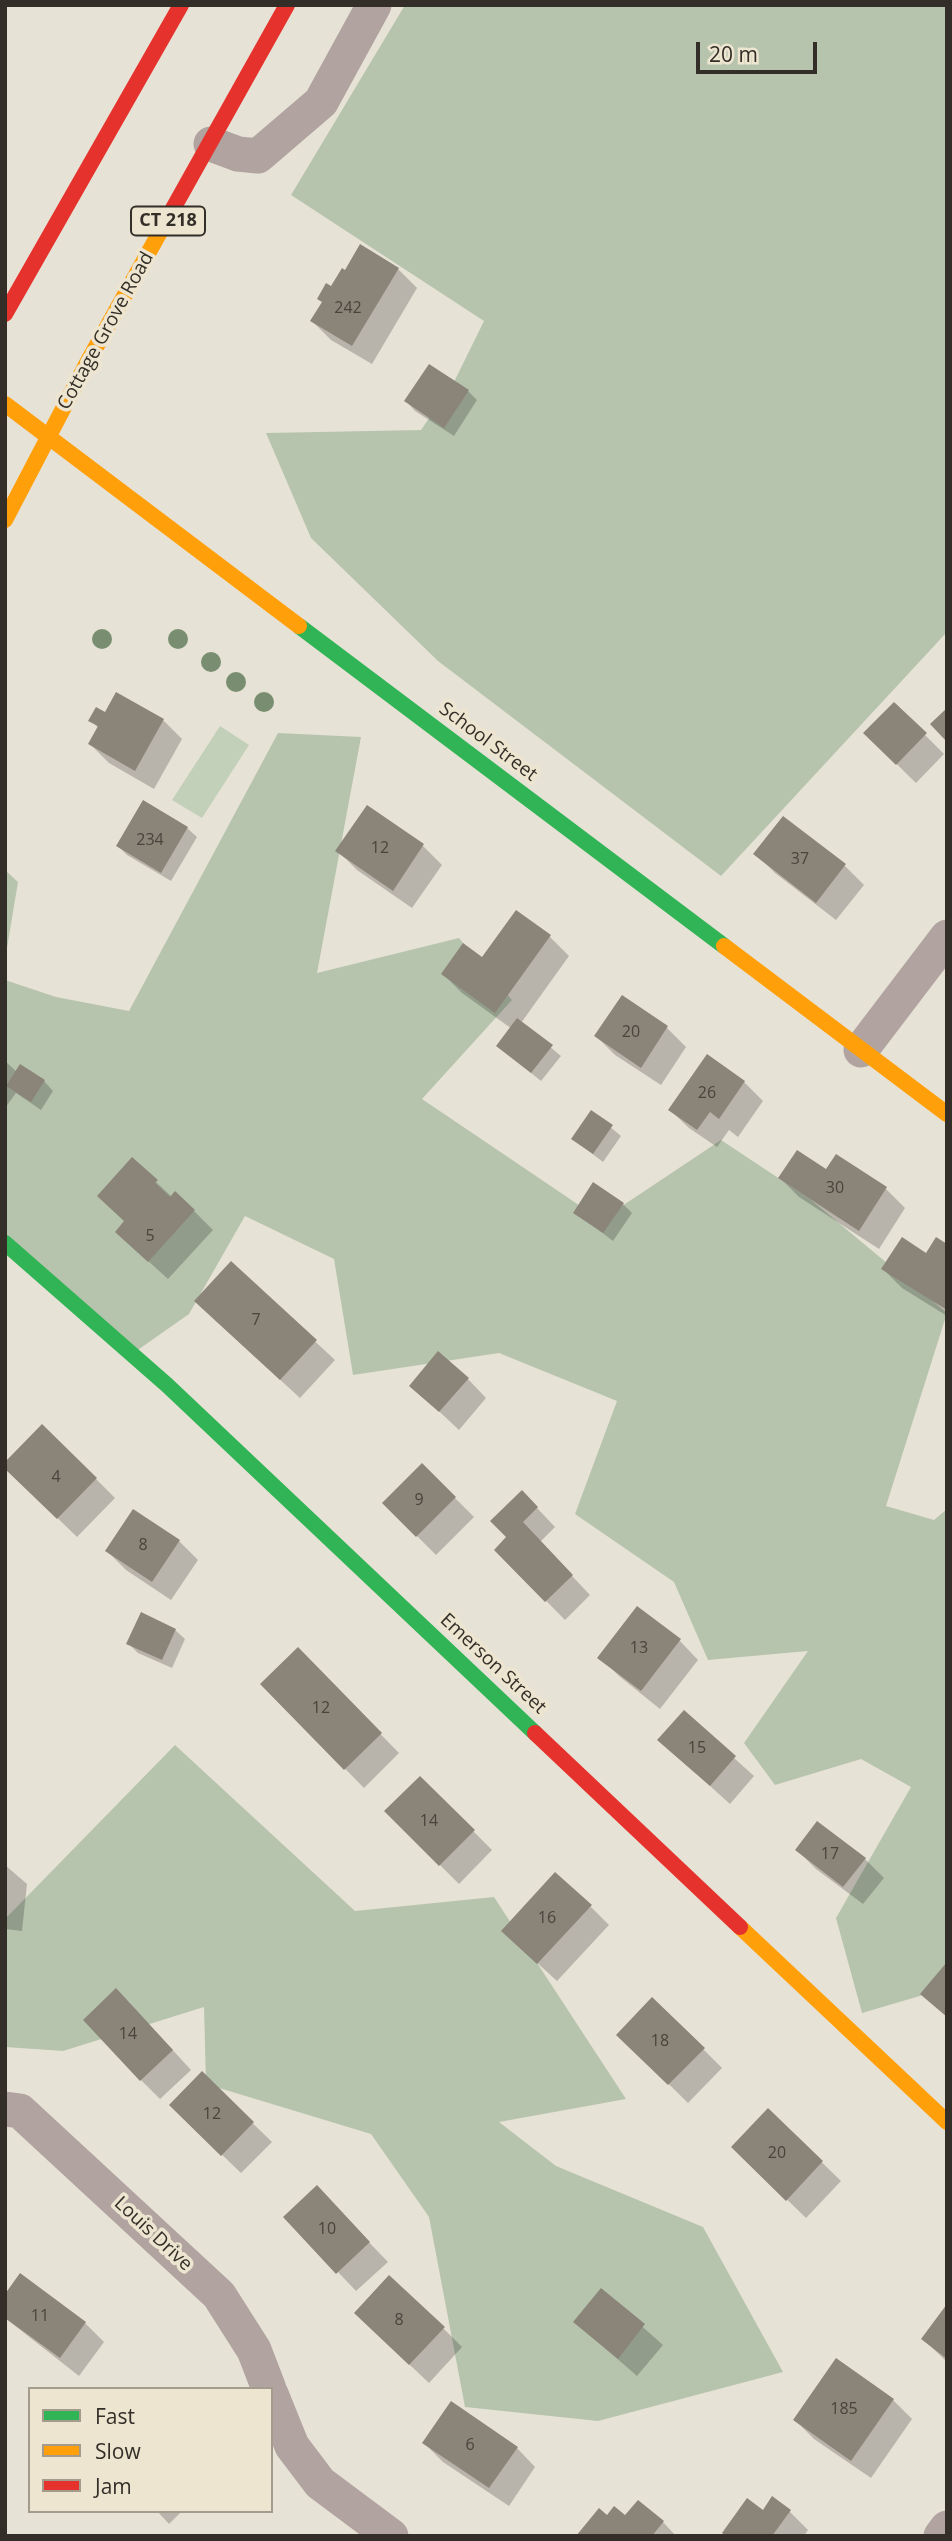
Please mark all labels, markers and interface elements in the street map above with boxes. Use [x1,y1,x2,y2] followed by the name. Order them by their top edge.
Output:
[700,28,821,72] scale bar
[709,40,758,68] text: 20 m
[131,206,205,236] road number: CT 218
[53,248,159,414] street label: Cottage Grove Road
[334,298,362,318] house number: 242
[434,698,542,786] street label: School Street
[136,830,164,850] house number: 234
[371,838,389,858] house number: 12
[791,849,809,869] house number: 37
[622,1022,640,1042] house number: 20
[698,1083,716,1103] house number: 26
[826,1178,844,1198] house number: 30
[145,1226,155,1246] house number: 5
[251,1310,261,1330] house number: 7
[51,1467,61,1487] house number: 4
[414,1490,424,1510] house number: 9
[138,1535,148,1555] house number: 8
[435,1609,551,1719] street label: Emerson Street
[630,1638,648,1658] house number: 13
[312,1698,330,1718] house number: 12
[688,1738,706,1758] house number: 15
[420,1811,438,1831] house number: 14
[821,1844,839,1864] house number: 17
[538,1908,556,1928] house number: 16
[119,2024,137,2044] house number: 14
[651,2031,669,2051] house number: 18
[203,2104,221,2124] house number: 12
[768,2143,786,2163] house number: 20
[109,2192,197,2276] street label: Louis Drive
[318,2219,336,2239] house number: 10
[31,2306,49,2326] house number: 11
[394,2310,404,2330] house number: 8
[28,2387,273,2513] legend
[830,2399,858,2419] house number: 185
[95,2402,135,2430] text: Fast
[465,2435,475,2455] house number: 6
[95,2437,141,2465] text: Slow
[95,2472,132,2500] text: Jam

